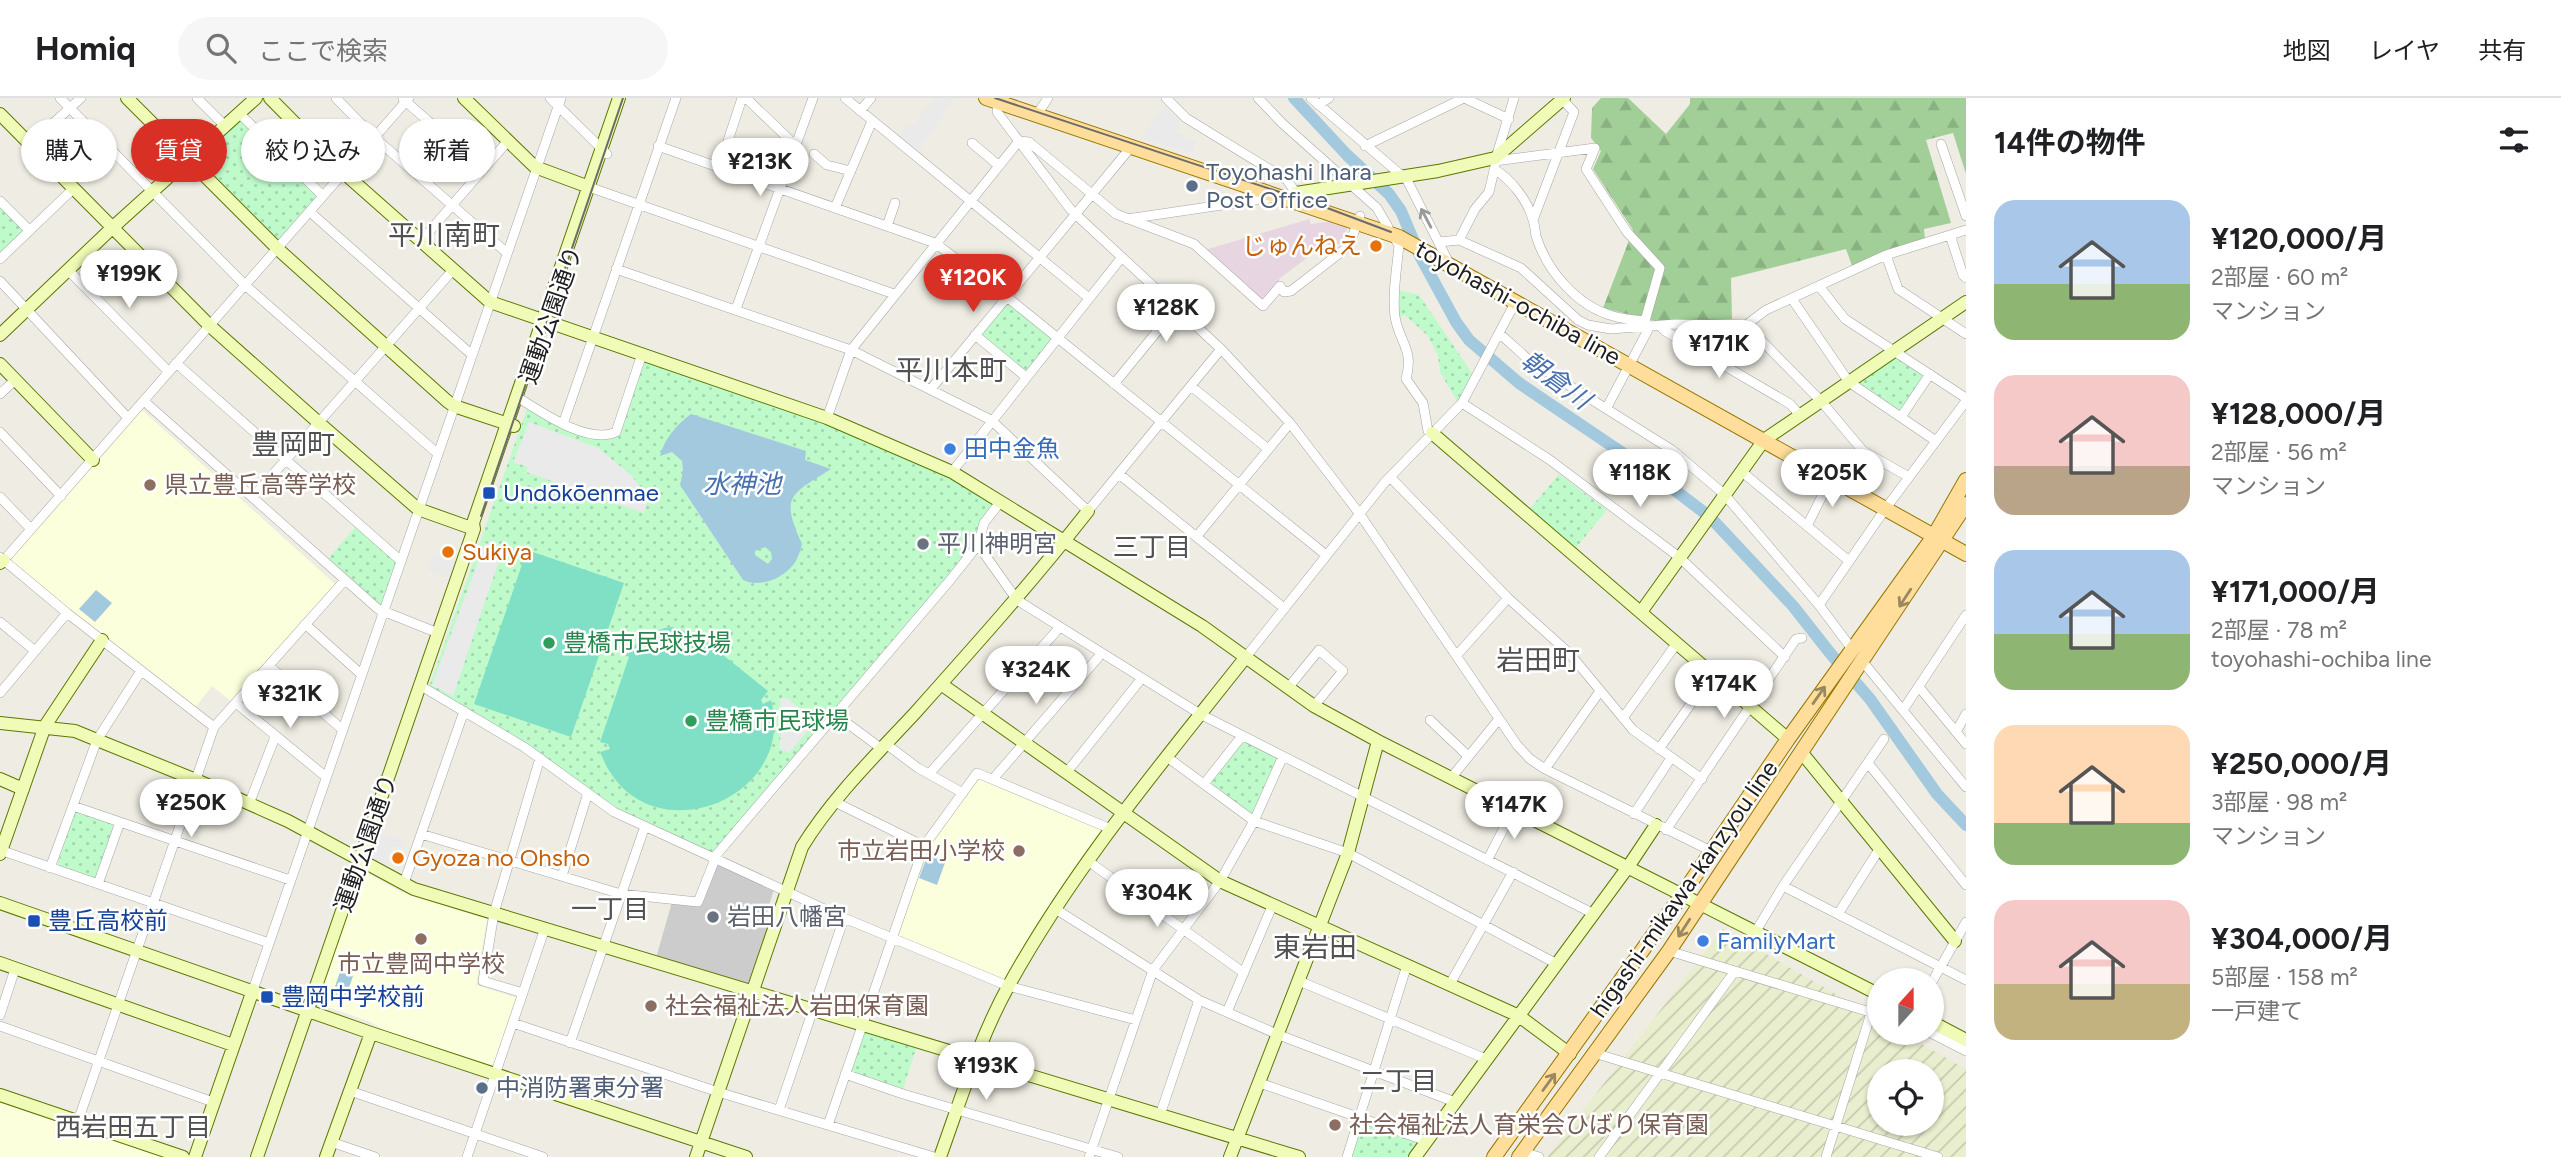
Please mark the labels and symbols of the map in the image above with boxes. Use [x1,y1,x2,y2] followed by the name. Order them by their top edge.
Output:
[711,139,809,198] pin: ¥213K
[1206,157,1372,214] place label: Toyohashi Ihara Post Office
[1184,178,1200,194] marker: Toyohashi Ihara Post Office
[1419,208,1433,229] one-way arrow
[388,218,500,252] district label: 平川南町
[1242,231,1362,260] place label: じゅんねえ
[1411,234,1626,371] street label: toyohashi-ochiba line
[1368,238,1384,254] marker: じゅんねえ
[513,242,588,388] street label: 運動公園通り
[80,250,178,310] pin: ¥199K
[924,254,1022,314] pin: ¥120K
[1117,285,1215,344] pin: ¥128K
[1670,320,1768,380] pin: ¥171K
[1515,344,1599,418] water label: 朝倉川
[895,353,1007,387] district label: 平川本町
[251,427,335,461] district label: 豊岡町
[964,434,1060,463] place label: 田中金魚
[942,441,958,457] marker: 田中金魚
[1591,450,1689,509] pin: ¥118K
[1783,450,1881,509] pin: ¥205K
[703,468,784,500] water label: 水神池
[164,470,356,499] place label: 県立豊丘高等学校
[142,477,158,493] marker: 県立豊丘高等学校
[503,478,659,507] place label: Undōkōenmae
[481,485,497,501] marker: Undōkōenmae
[937,529,1057,558] place label: 平川神明宮
[1113,531,1191,563] district label: 三丁目
[915,536,931,552] marker: 平川神明宮
[462,537,532,566] place label: Sukiya
[440,544,456,560] marker: Sukiya
[1897,588,1912,607] one-way arrow
[563,628,731,657] place label: 豊橋市民球技場
[541,635,557,651] marker: 豊橋市民球技場
[1496,643,1580,677] district label: 岩田町
[987,646,1085,706] pin: ¥324K
[1675,660,1773,720] pin: ¥174K
[241,670,339,730] pin: ¥321K
[1812,686,1826,705] one-way arrow
[705,706,849,735] place label: 豊橋市民球場
[683,713,699,729] marker: 豊橋市民球場
[1584,754,1784,1023] street label: higashi-mikawa-kanzyou line
[328,770,403,916] street label: 運動公園通り
[142,780,240,839] pin: ¥250K
[1465,782,1563,841] pin: ¥147K
[837,836,1005,865] place label: 市立岩田小学校
[412,843,590,872] place label: Gyoza no Ohsho
[1011,843,1027,859] marker: 市立岩田小学校
[390,850,406,866] marker: Gyoza no Ohsho
[1108,870,1206,929] pin: ¥304K
[571,893,649,925] district label: 一丁目
[727,902,847,931] place label: 岩田八幡宮
[48,906,168,935] place label: 豊丘高校前
[705,909,721,925] marker: 岩田八幡宮
[26,913,42,929] marker: 豊丘高校前
[1677,918,1692,937] one-way arrow
[1717,926,1836,955] place label: FamilyMart
[1273,930,1357,964] district label: 東岩田
[413,931,429,947] marker: 市立豊岡中学校
[1695,933,1711,949] marker: FamilyMart
[337,949,505,978] place label: 市立豊岡中学校
[1867,968,1944,1045] north arrow
[281,982,425,1011] place label: 豊岡中学校前
[259,989,275,1005] marker: 豊岡中学校前
[665,991,929,1020] place label: 社会福祉法人岩田保育園
[643,998,659,1014] marker: 社会福祉法人岩田保育園
[937,1042,1035,1102] pin: ¥193K
[1359,1065,1437,1097] district label: 二丁目
[496,1073,664,1102] place label: 中消防署東分署
[1541,1073,1556,1092] one-way arrow
[474,1080,490,1096] marker: 中消防署東分署
[1349,1110,1709,1139] place label: 社会福祉法人育栄会ひばり保育園
[55,1111,211,1143] district label: 西岩田五丁目
[1327,1117,1343,1133] marker: 社会福祉法人育栄会ひばり保育園

